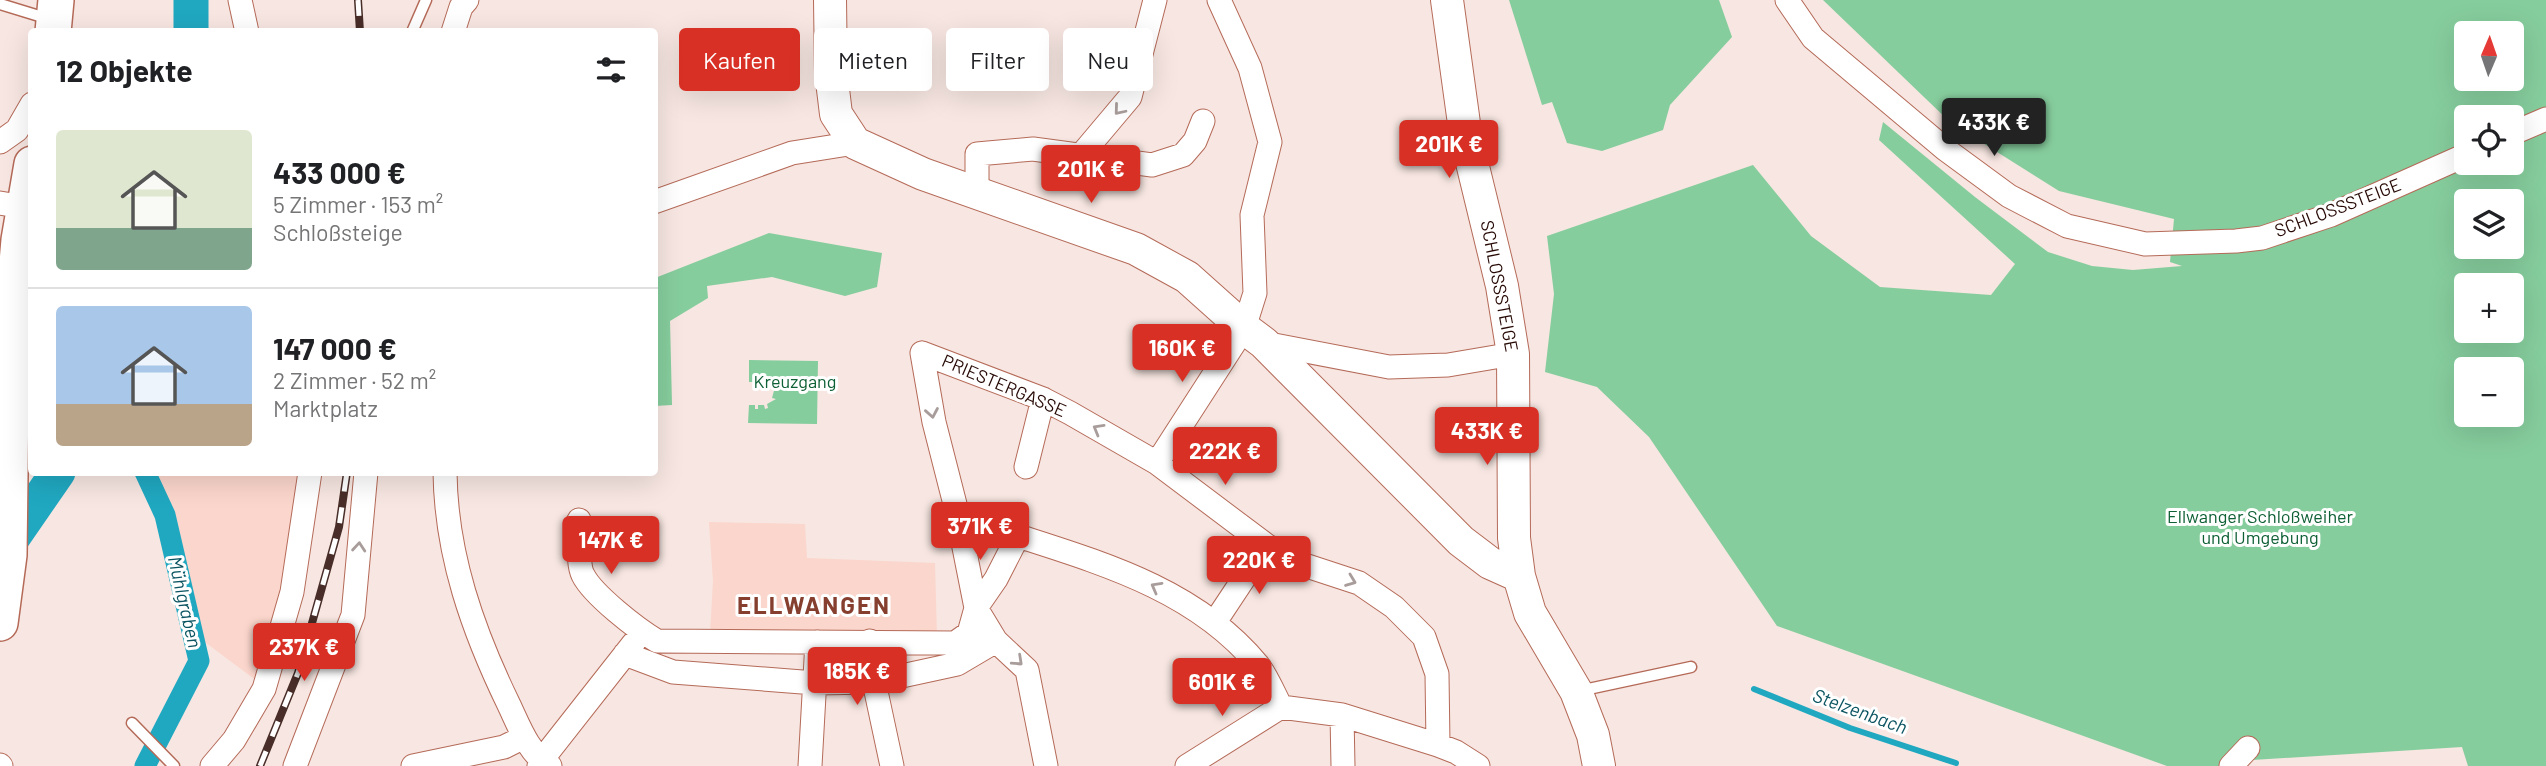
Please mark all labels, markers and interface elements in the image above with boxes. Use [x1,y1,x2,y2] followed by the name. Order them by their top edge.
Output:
[2454,21,2524,91] north arrow
[2454,21,2524,427] map controls
[679,28,800,91] chip: Kaufen
[814,28,932,91] chip: Mieten
[946,28,1049,91] chip: Filter
[1063,28,1153,91] chip: Neu
[592,51,630,89] icon: filters
[56,52,193,88] text: 12 Objekte
[1937,99,2051,158] pin: 433K €
[1115,102,1127,115] one-way arrow
[2454,105,2524,175] button: locate
[1958,107,2030,135] text: 433K €
[1392,120,1506,180] pin: 201K €
[1415,129,1483,157] text: 201K €
[1034,146,1148,205] pin: 201K €
[273,154,406,190] text: 433 000 €
[1057,154,1125,182] text: 201K €
[112,158,196,242] icon: home
[2271,173,2404,241] street label: SCHLOSSSTEIGE
[2454,189,2524,259] button: layers
[273,190,443,218] text: 5 Zimmer · 153 m²
[273,218,403,246] text: Schloßsteige
[1476,218,1524,353] street label: SCHLOSSSTEIGE
[2454,273,2524,343] button: +
[1125,324,1239,384] pin: 160K €
[273,330,397,366] text: 147 000 €
[1148,333,1216,361] text: 160K €
[112,334,196,418] icon: home
[939,349,1070,421] street label: PRIESTERGASSE
[2454,357,2524,427] button: −
[273,366,436,394] text: 2 Zimmer · 52 m²
[754,370,836,392] park label: Kreuzgang
[273,394,378,422] text: Marktplatz
[924,407,939,419] one-way arrow
[1430,407,1544,467] pin: 433K €
[1451,416,1523,444] text: 433K €
[1092,424,1105,437] one-way arrow
[1168,428,1282,487] pin: 222K €
[1189,436,1261,464] text: 222K €
[923,503,1037,562] pin: 371K €
[2167,505,2354,548] park label: Ellwanger Schloßweiher und Umgebung
[947,511,1013,539] text: 371K €
[554,516,668,576] pin: 147K €
[578,525,644,553] text: 147K €
[1202,536,1316,596] pin: 220K €
[351,541,366,552] one-way arrow
[1223,545,1295,573] text: 220K €
[164,554,207,650] water label: Mühlgraben
[1344,573,1356,587] one-way arrow
[1151,582,1163,595] one-way arrow
[737,590,891,619] district label: ELLWANGEN
[247,624,361,683] pin: 237K €
[269,632,339,660] text: 237K €
[800,648,914,707] pin: 185K €
[1010,653,1023,666] one-way arrow
[824,656,890,684] text: 185K €
[1165,658,1279,718] pin: 601K €
[1189,667,1255,695] text: 601K €
[1810,683,1911,738] water label: Stelzenbach

